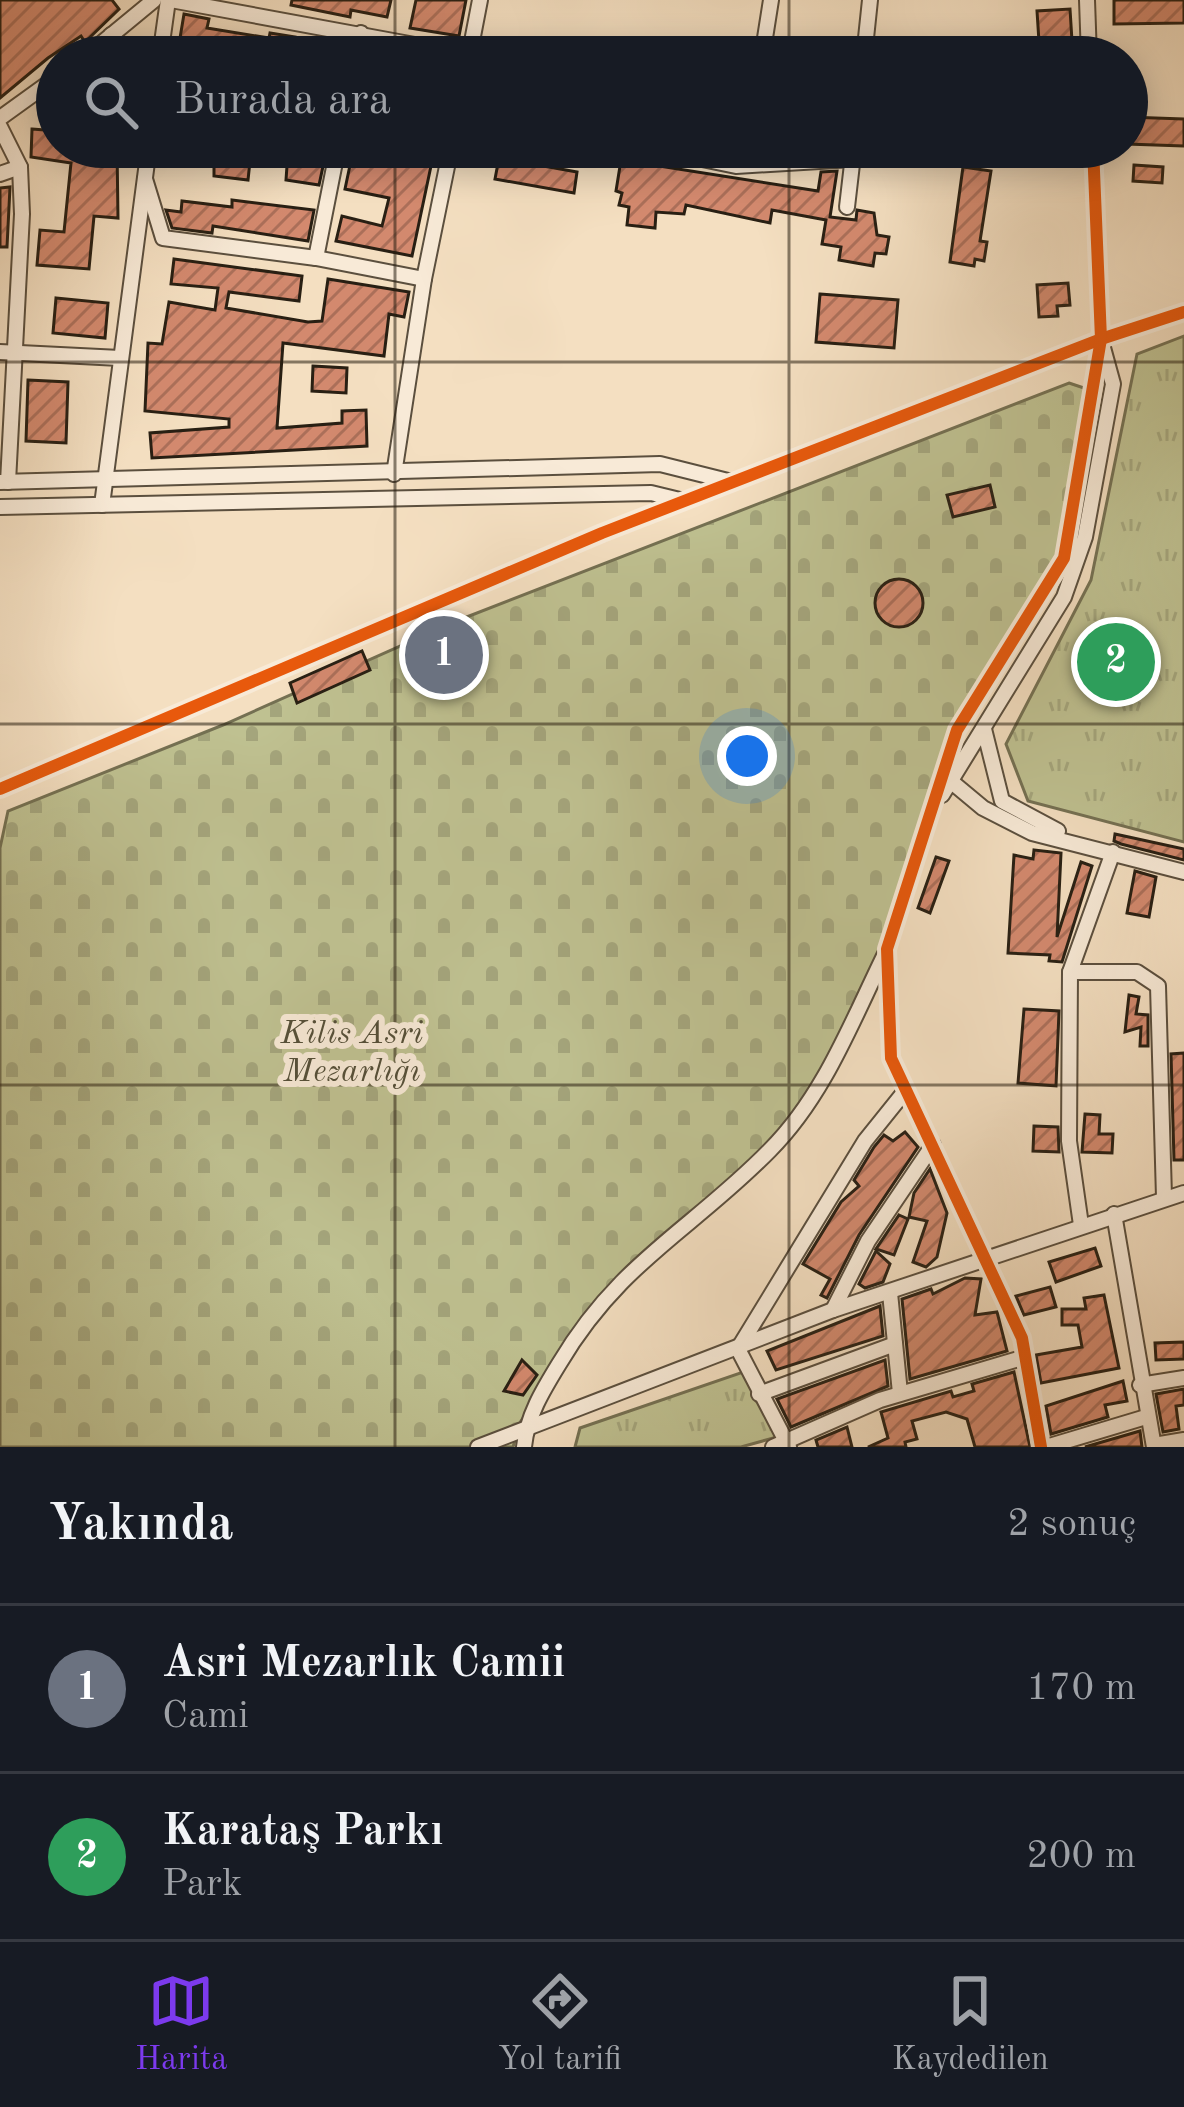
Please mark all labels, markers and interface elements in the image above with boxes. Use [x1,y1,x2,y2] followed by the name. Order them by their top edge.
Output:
[36,36,1148,168] search box
[78,69,144,135] icon: search
[174,79,391,124] text: Burada ara
[405,610,483,700] pin: 1
[1077,617,1155,707] pin: 2
[717,726,777,786] your location
[280,1018,423,1089] park label: Kilis Asri Mezarlığı
[48,1500,234,1551] text: Yakında
[1007,1505,1136,1544] text: 2 sonuç
[162,1642,565,1687] text: Asri Mezarlık Camii
[76,1669,98,1708] text: 1
[1026,1669,1136,1708] text: 170 m
[162,1697,249,1736] text: Cami
[162,1810,444,1855] text: Karataş Parkı
[76,1837,98,1876] text: 2
[1026,1837,1136,1876] text: 200 m
[162,1865,242,1904] text: Park
[135,1968,228,2081] tab: Harita
[498,1968,622,2081] tab: Yol tarifi
[892,1968,1049,2081] tab: Kaydedilen

